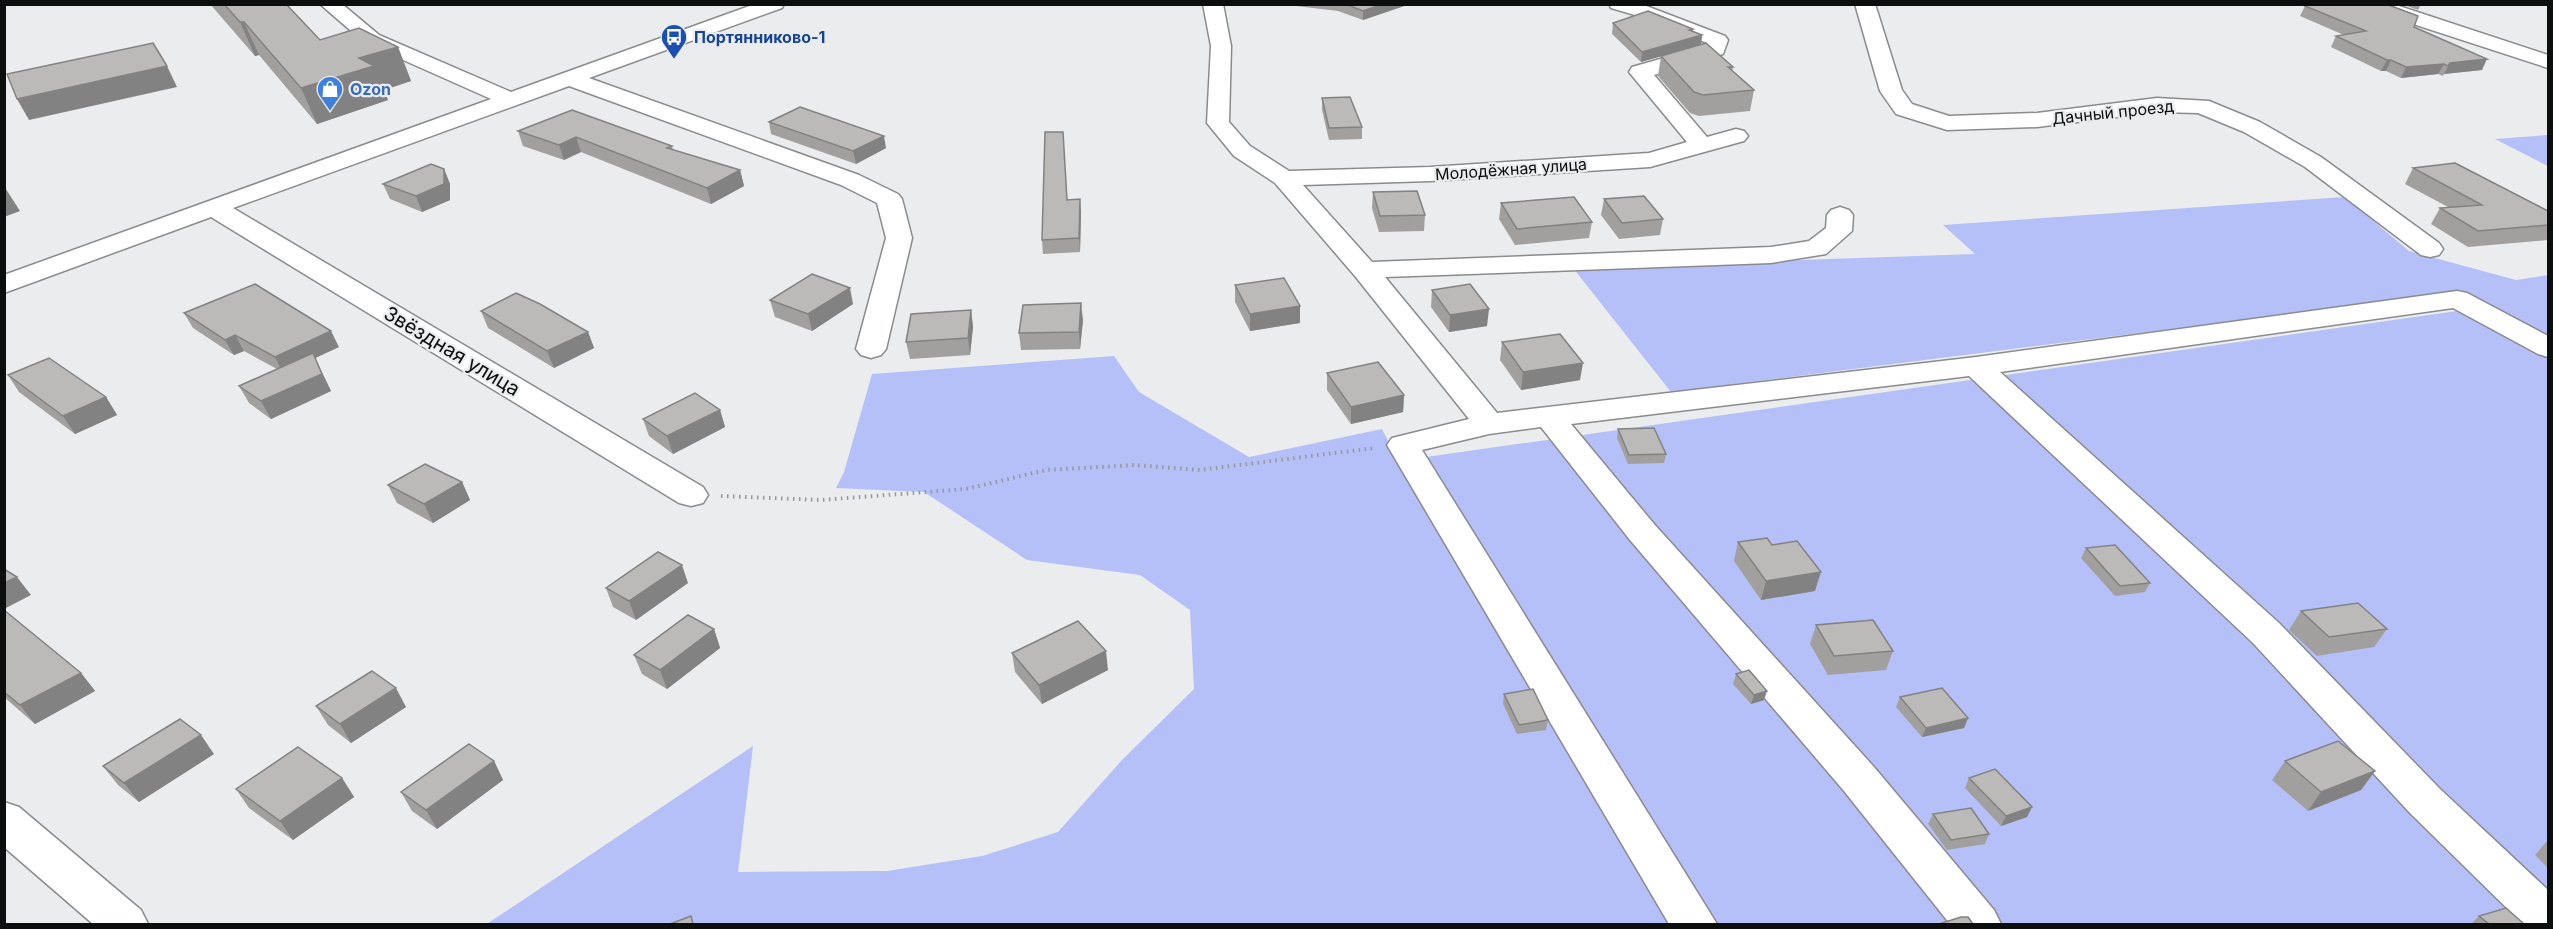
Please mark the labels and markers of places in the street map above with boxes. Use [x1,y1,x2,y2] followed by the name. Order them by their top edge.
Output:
[659,22,689,60] bus stop icon: Портянниково-1
[694,27,825,47] place label: Портянниково-1
[315,74,345,112] shop icon: Ozon
[350,79,391,99] place label: Ozon

